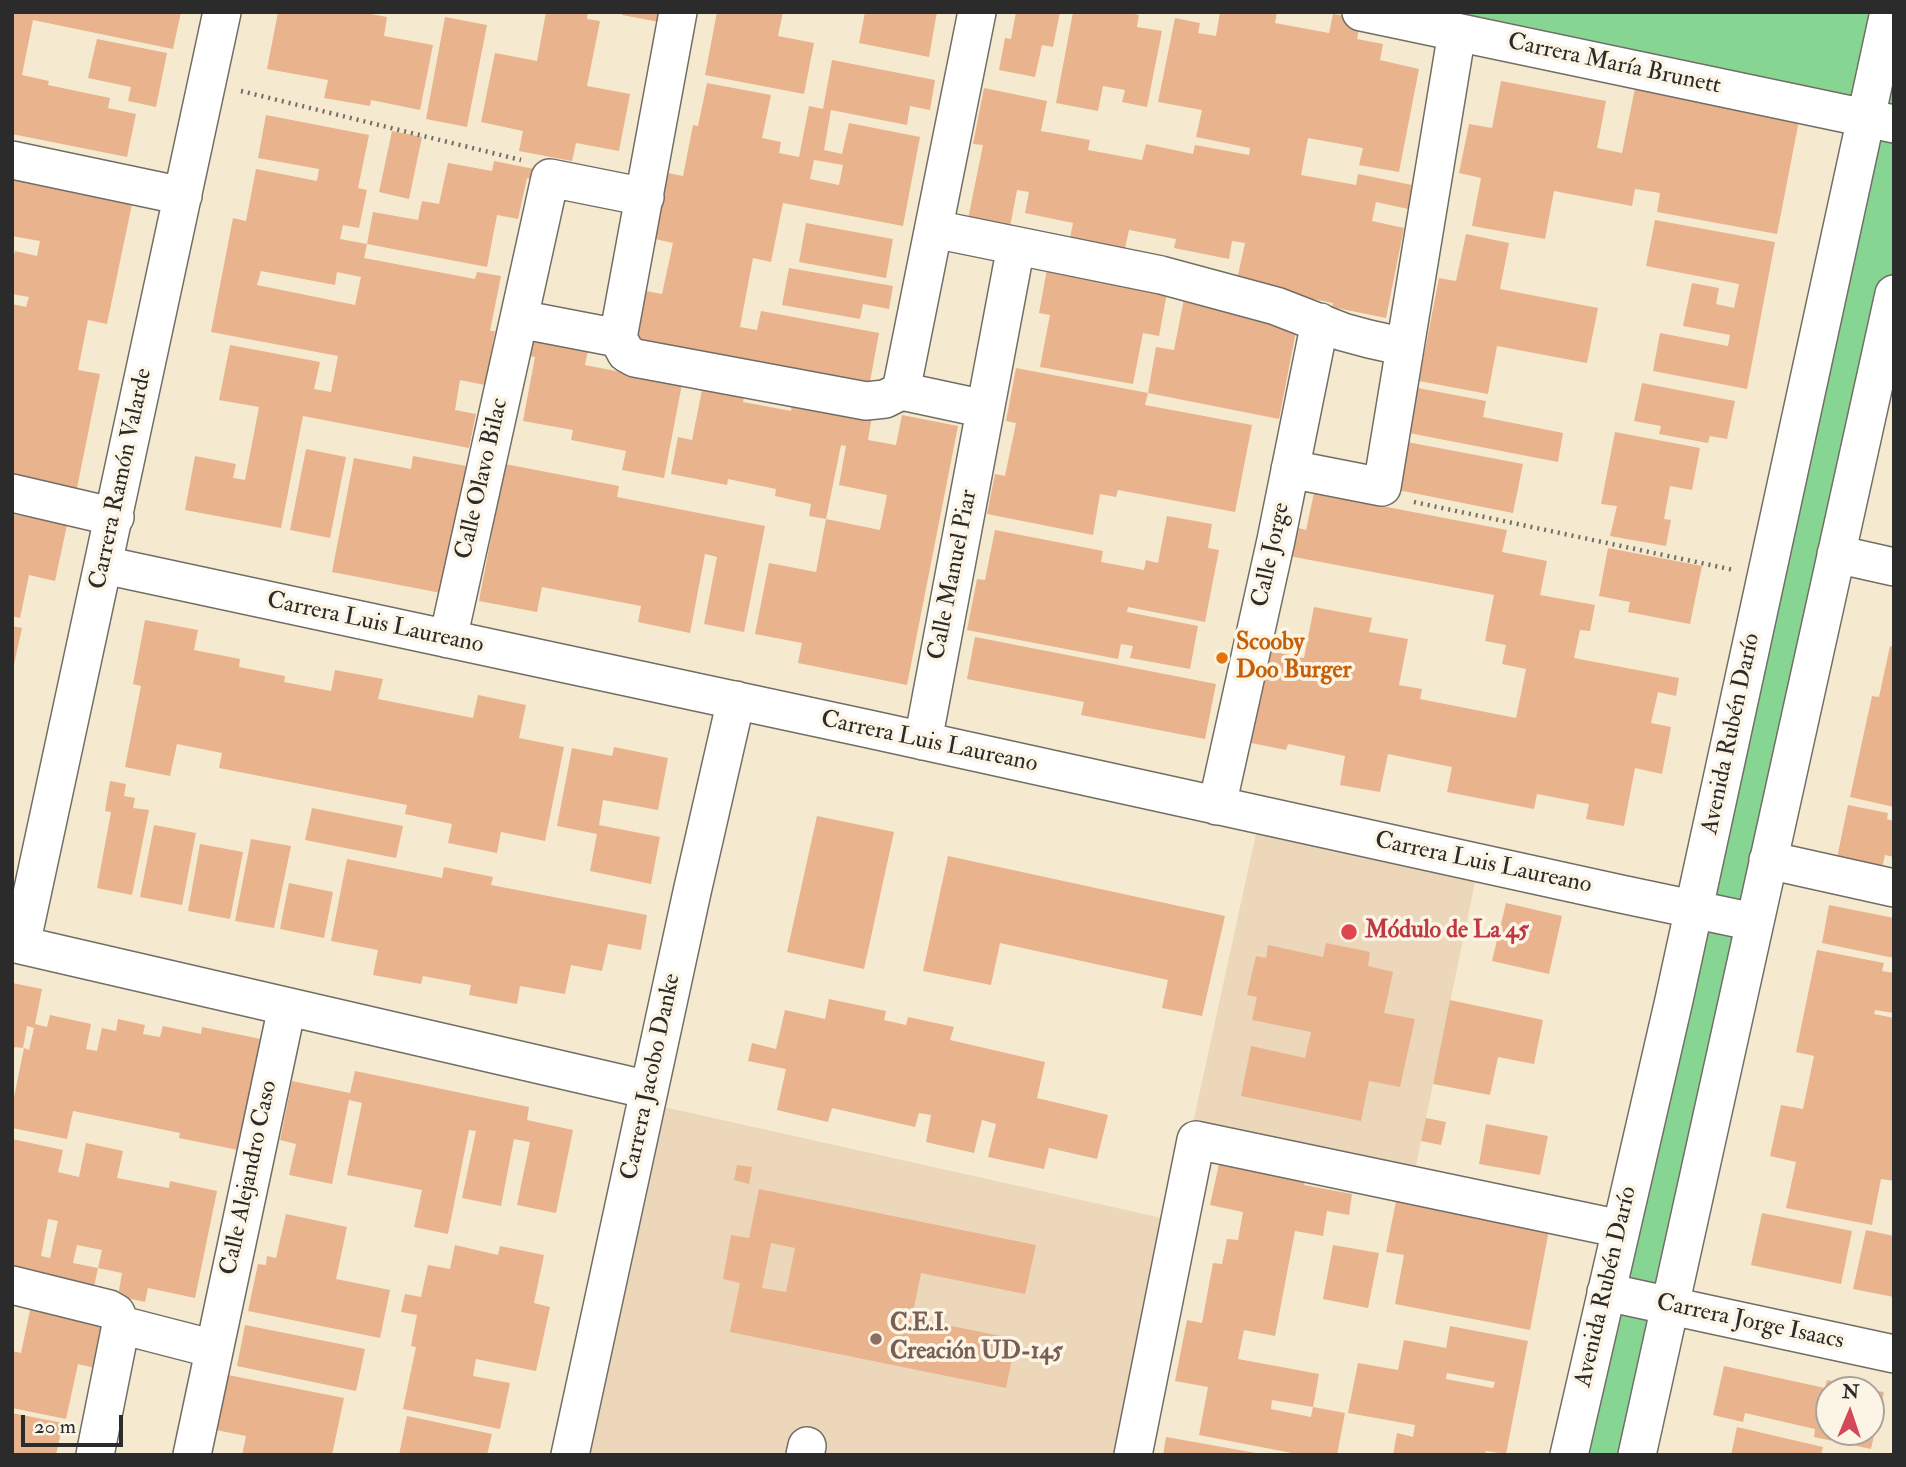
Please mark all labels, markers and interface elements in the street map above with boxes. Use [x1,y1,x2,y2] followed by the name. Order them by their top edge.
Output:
[1505,28,1723,102] street label: Carrera María Brunett
[85,366,159,592] street label: Carrera Ramón Valarde
[451,396,515,562] street label: Calle Olavo Bilac
[923,488,985,662] street label: Calle Manuel Piar
[1247,500,1297,610] street label: Calle Jorge
[264,587,486,661] street label: Carrera Luis Laureano
[1236,630,1351,686] place label: Scooby Doo Burger
[1697,631,1767,837] street label: Avenida Rubén Darío
[1214,650,1230,666] marker: Scooby Doo Burger
[818,706,1040,780] street label: Carrera Luis Laureano
[1372,827,1594,901] street label: Carrera Luis Laureano
[1365,918,1529,946] place label: Módulo de La 45
[1339,922,1359,942] marker: Módulo de La 45
[616,971,688,1183] street label: Carrera Jacobo Danke
[215,1078,285,1278] street label: Calle Alejandro Caso
[1570,1184,1644,1390] street label: Avenida Rubén Darío
[1654,1289,1846,1357] street label: Carrera Jorge Isaacs
[890,1311,1063,1367] place label: C.E.I. Creación UD-145
[868,1331,884,1347] marker: C.E.I. Creación UD-145
[1815,1376,1885,1446] north arrow
[1842,1380,1860,1404] text: N
[24,1400,126,1444] scale bar
[34,1413,76,1440] text: 20 m

